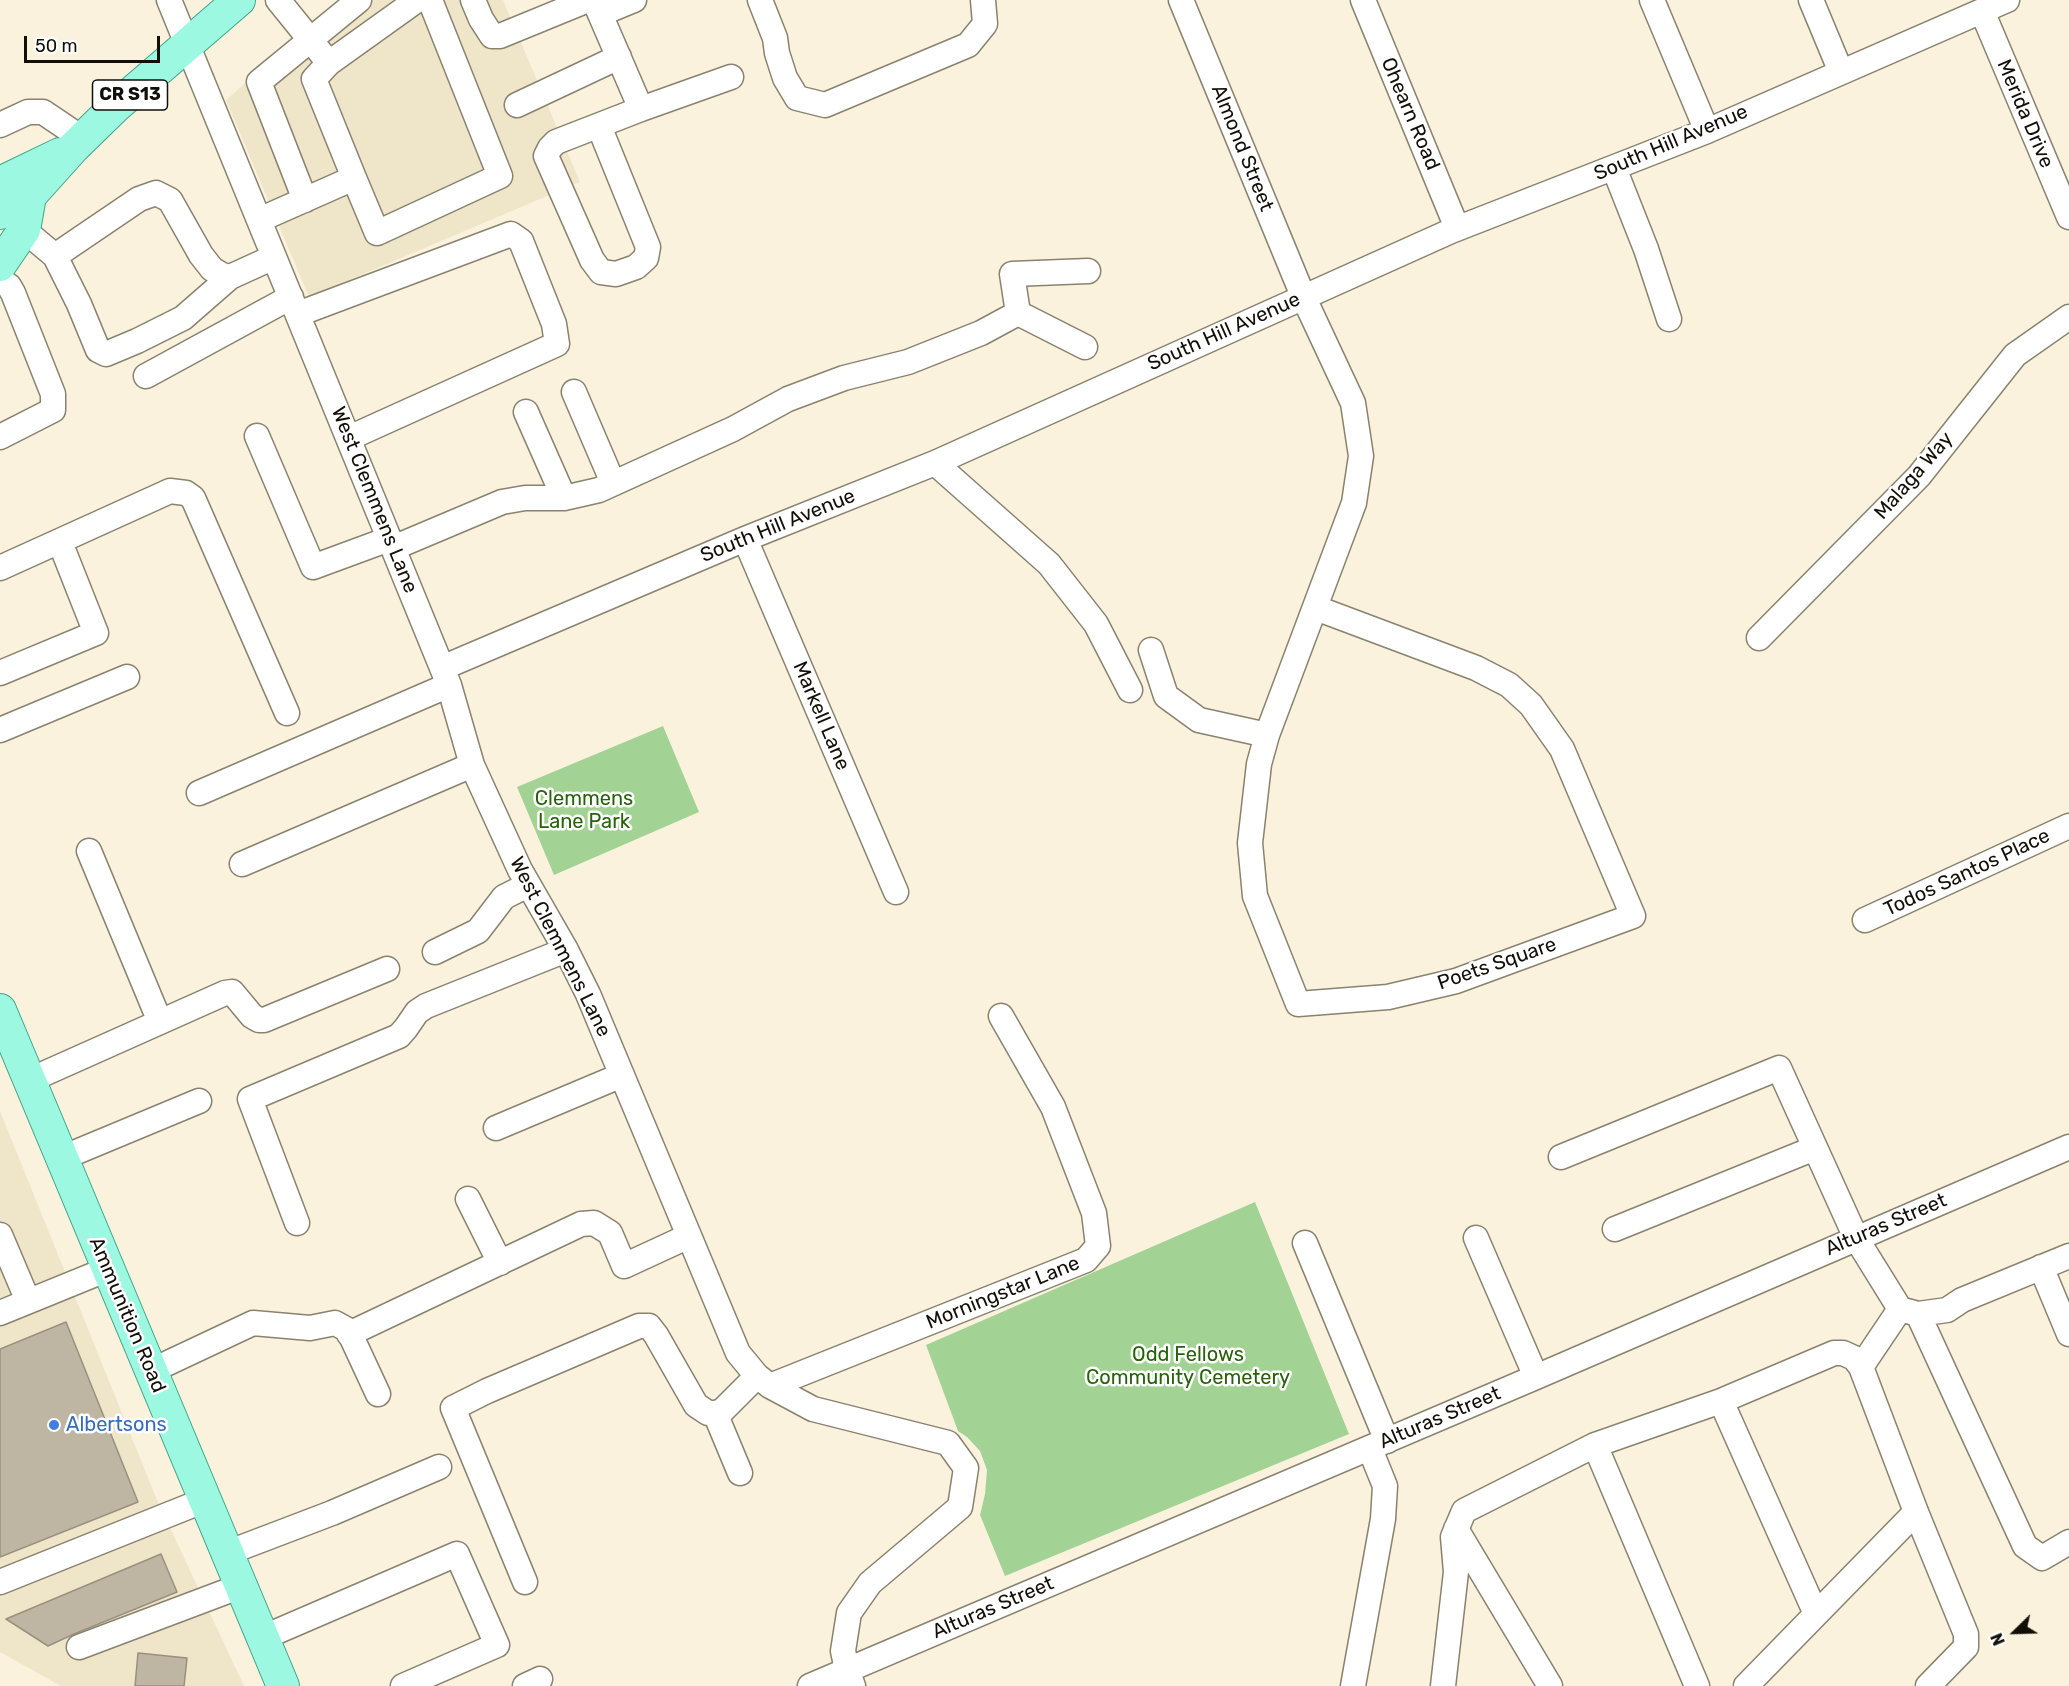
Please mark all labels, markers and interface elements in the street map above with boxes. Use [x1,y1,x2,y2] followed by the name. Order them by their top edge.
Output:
[27,24,164,62] scale bar
[35,35,78,57] text: 50 m
[1376,54,1444,174] street label: Ohearn Road
[1991,56,2059,172] street label: Merida Drive
[92,80,168,110] road number: CR S13
[1206,81,1278,215] street label: Almond Street
[1591,100,1751,186] street label: South Hill Avenue
[1144,288,1304,376] street label: South Hill Avenue
[326,403,422,597] street label: West Clemmens Lane
[1869,427,1959,525] street label: Malaga Way
[697,484,859,568] street label: South Hill Avenue
[787,658,855,774] street label: Markell Lane
[535,787,633,834] park label: Clemmens Lane Park
[1880,824,2054,922] street label: Todos Santos Place
[504,853,616,1041] street label: West Clemmens Lane
[1434,932,1560,996] street label: Poets Square
[1822,1189,1950,1261] street label: Alturas Street
[83,1234,171,1396] street label: Ammunition Road
[923,1251,1083,1335] street label: Morningstar Lane
[1086,1343,1290,1390] park label: Odd Fellows Community Cemetery
[1376,1382,1504,1454] street label: Alturas Street
[66,1413,167,1437] place label: Albertsons
[47,1418,61,1432] marker: Albertsons
[929,1572,1057,1644] street label: Alturas Street
[1985,1602,2045,1662] north arrow
[1987,1630,2009,1648] text: N

